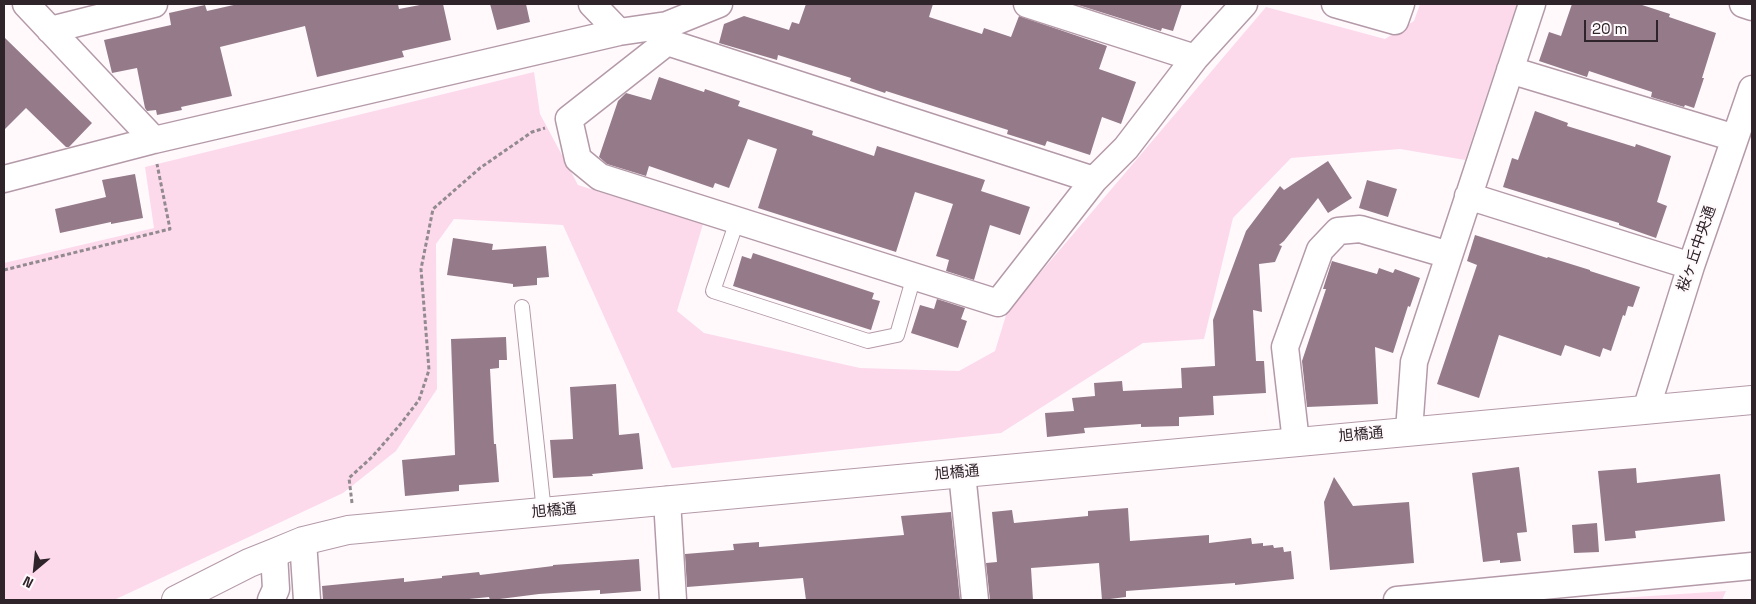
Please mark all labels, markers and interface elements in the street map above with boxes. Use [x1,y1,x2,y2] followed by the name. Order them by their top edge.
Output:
[1586,10,1660,42] scale bar
[1592,19,1627,38] text: 20 m
[1674,204,1720,294] street label: 桜ヶ丘中央通
[1338,424,1384,446] street label: 旭橋通
[934,462,980,484] street label: 旭橋通
[531,500,577,522] street label: 旭橋通
[10,544,60,594] north arrow
[20,572,36,592] text: N

